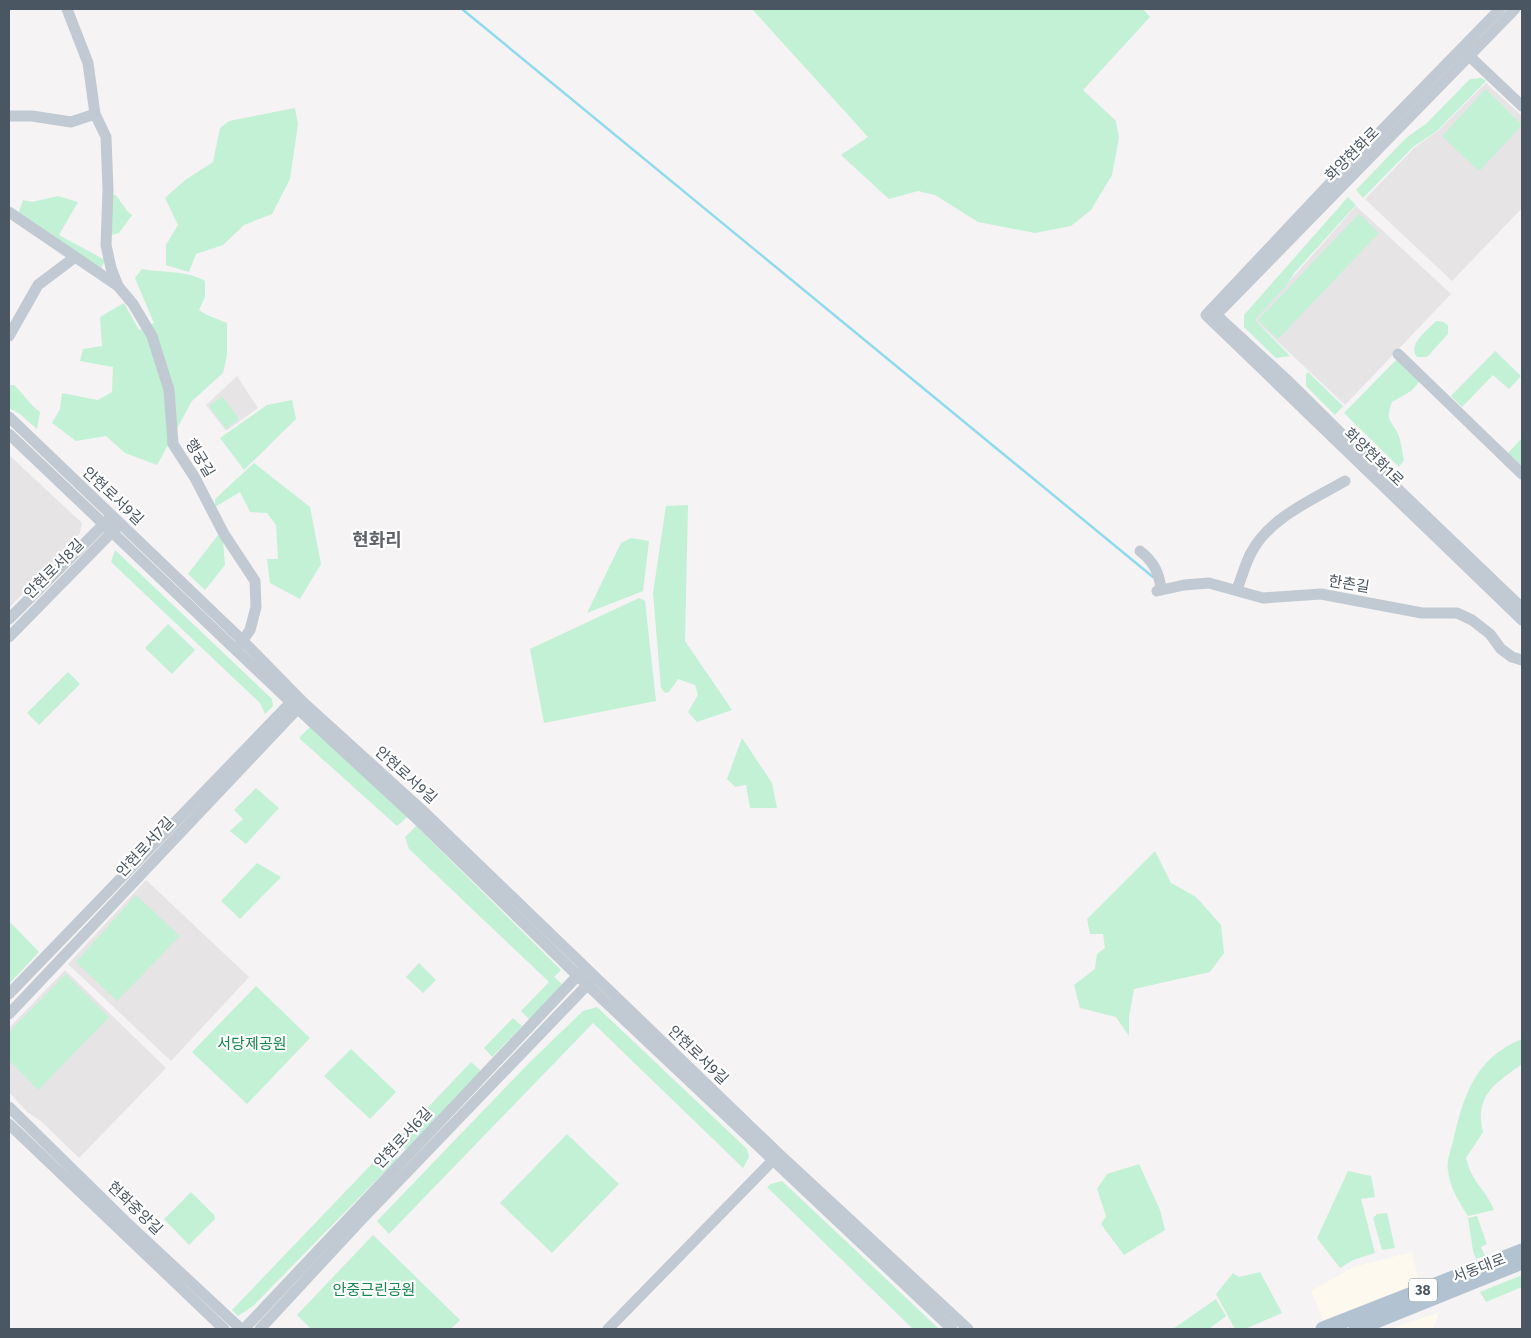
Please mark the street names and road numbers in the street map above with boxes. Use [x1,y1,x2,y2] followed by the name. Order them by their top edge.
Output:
[1321,123,1383,185] street label: 화양현화로
[1341,424,1407,490] street label: 화양현화1로
[182,436,218,480] street label: 행궁길
[79,463,147,529] street label: 안현로서9길
[20,535,88,603] street label: 안현로서8길
[1327,572,1371,596] street label: 한촌길
[371,743,441,807] street label: 안현로서9길
[113,813,177,881] street label: 안현로서7길
[664,1022,732,1088] street label: 안현로서9길
[370,1104,436,1172] street label: 안현로서6길
[104,1178,166,1238] street label: 현화중앙길
[1450,1250,1508,1286] street label: 서동대로
[1409,1278,1437,1302] road number: 38

